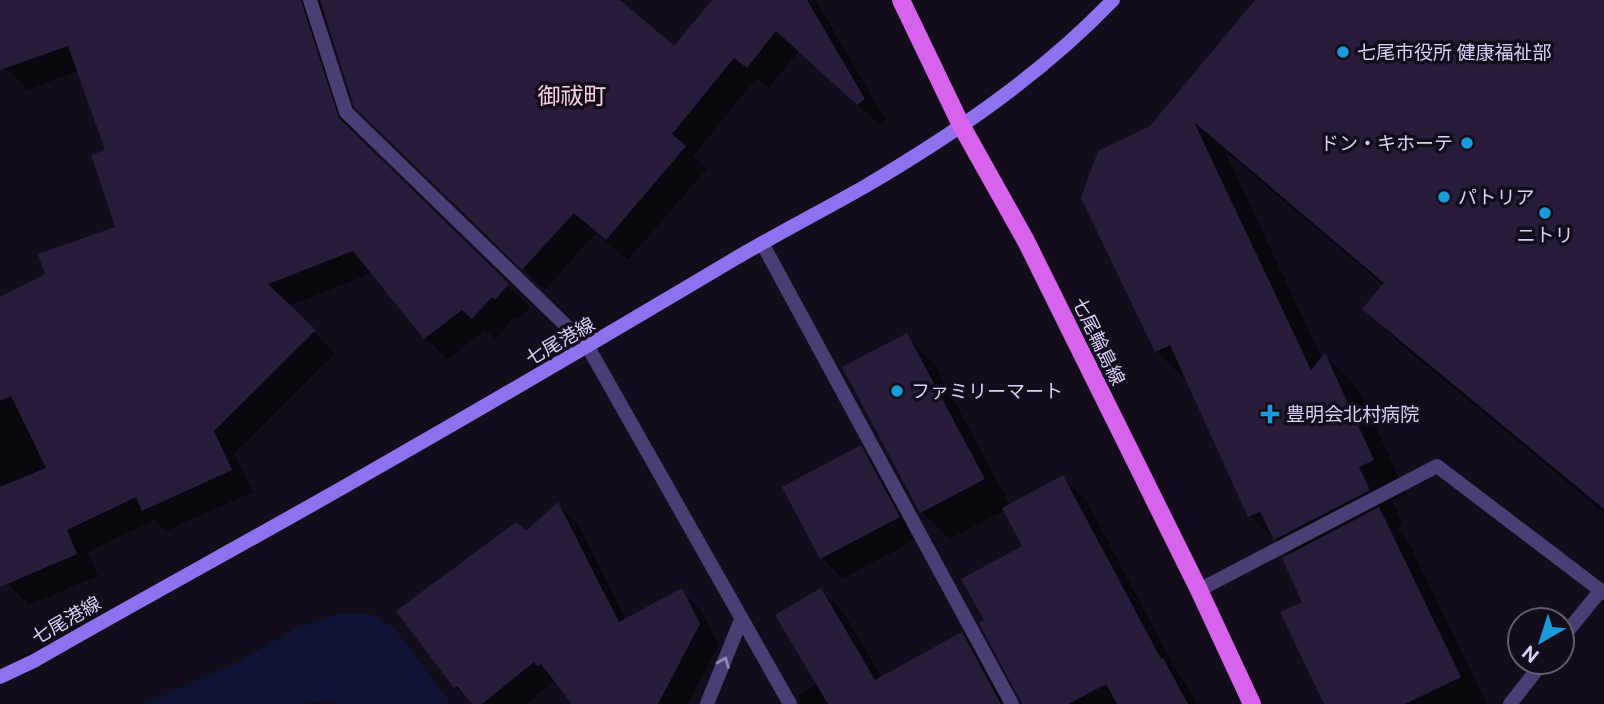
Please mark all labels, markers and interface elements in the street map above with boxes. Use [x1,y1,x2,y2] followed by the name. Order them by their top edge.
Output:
[1357,41,1552,63] place label: 七尾市役所 健康福祉部
[1335,44,1351,60] marker: 七尾市役所 健康福祉部
[538,82,607,109] district label: 御祓町
[1320,132,1453,154] place label: ドン・キホーテ
[1459,135,1475,151] marker: ドン・キホーテ
[1458,186,1535,208] place label: パトリア
[1436,189,1452,205] marker: パトリア
[1537,205,1553,221] marker: ニトリ
[1516,224,1574,246] place label: ニトリ
[1068,293,1130,389] street label: 七尾輪島線
[522,312,598,370] street label: 七尾港線
[911,380,1063,402] place label: ファミリーマート
[889,383,905,399] marker: ファミリーマート
[1286,403,1419,425] place label: 豊明会北村病院
[1260,404,1280,424] marker: 豊明会北村病院
[28,591,104,649] street label: 七尾港線
[1506,606,1576,676] north arrow
[1518,641,1543,667] text: N
[716,657,730,669] one-way arrow

